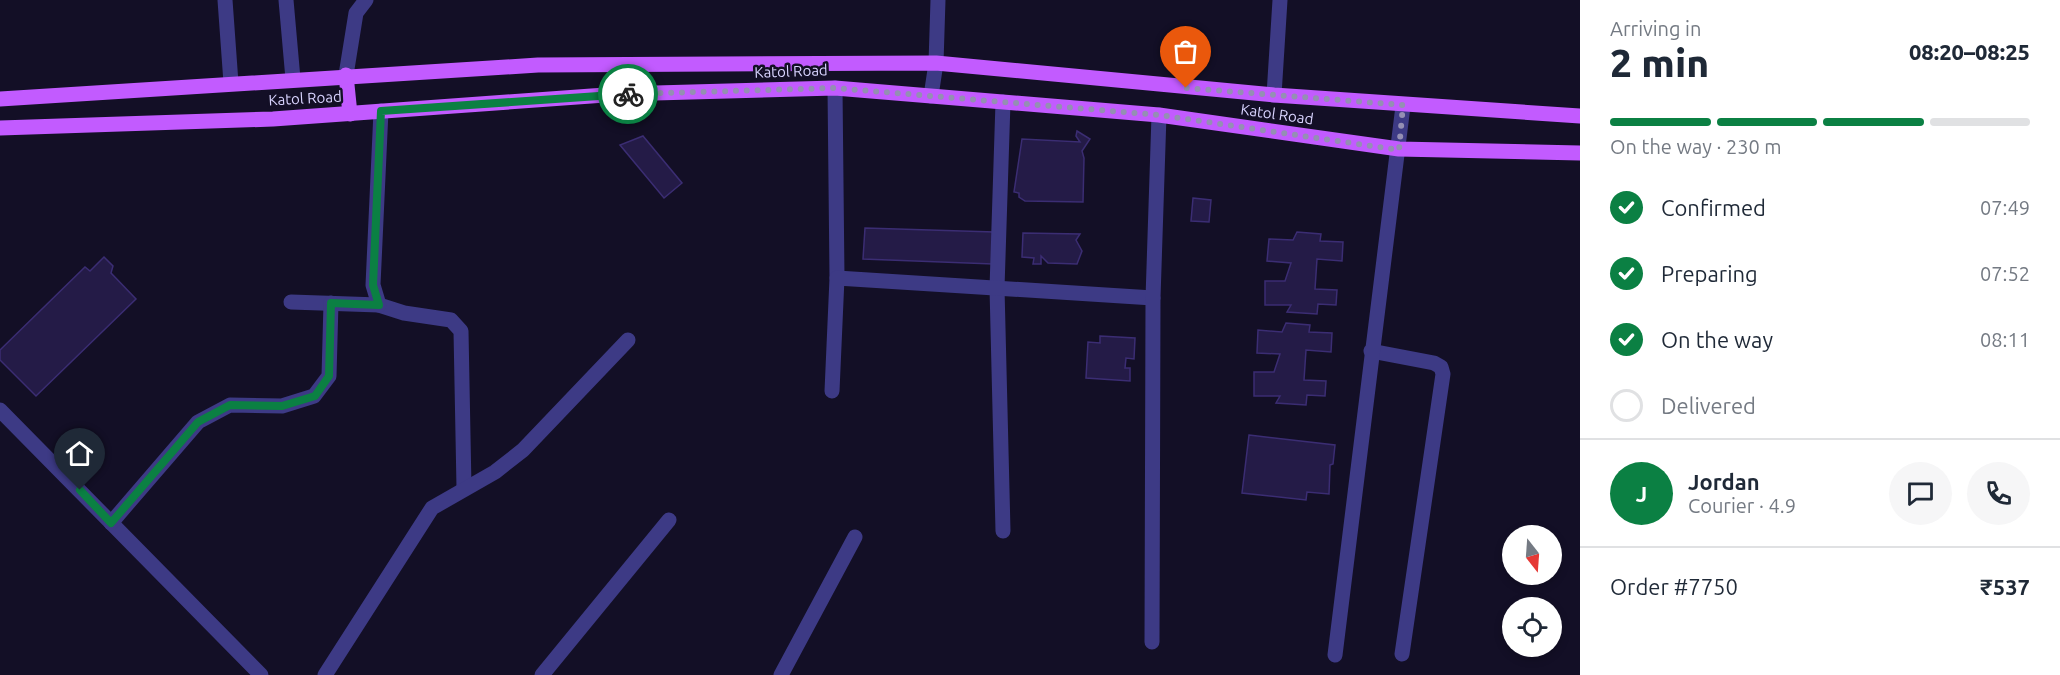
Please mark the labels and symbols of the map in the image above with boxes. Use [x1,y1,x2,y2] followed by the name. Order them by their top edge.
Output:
[1160,26,1211,88] pin
[754,61,828,81] street label: Katol Road
[598,64,658,124] courier
[268,88,342,108] street label: Katol Road
[1239,100,1315,128] street label: Katol Road
[54,428,105,490] pin
[1502,525,1562,585] north arrow

